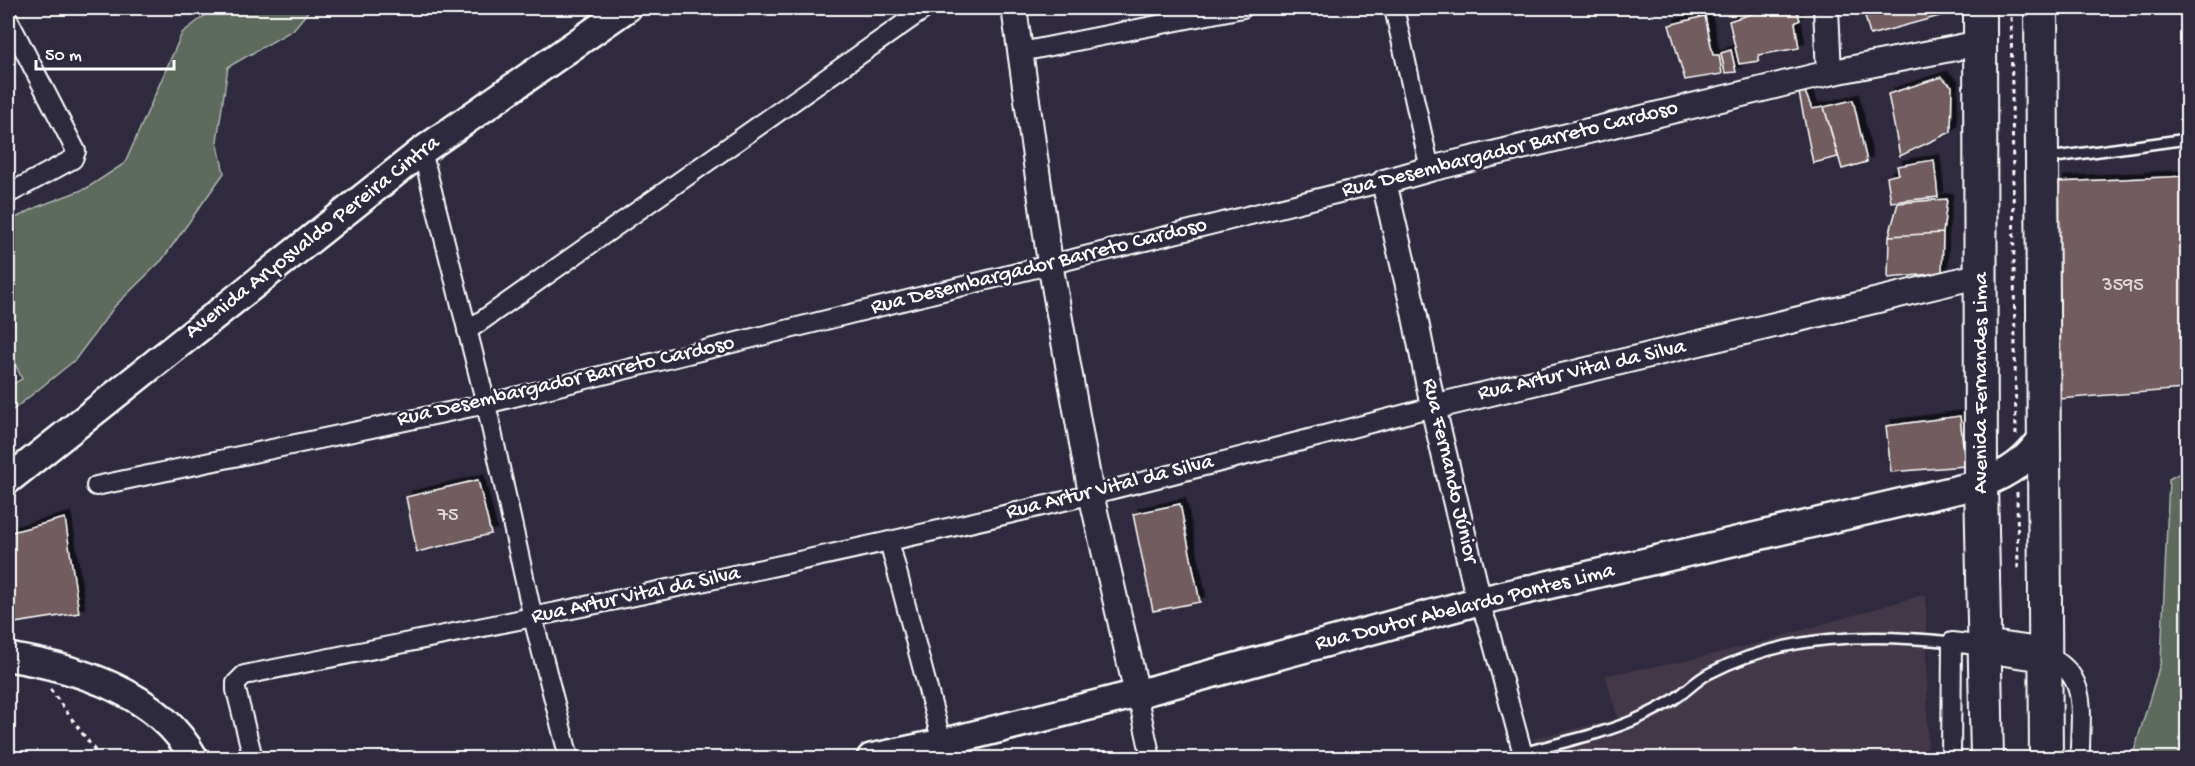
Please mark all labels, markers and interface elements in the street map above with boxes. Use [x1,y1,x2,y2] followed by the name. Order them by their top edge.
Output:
[36,33,174,71] scale bar
[45,46,82,67] text: 50 m
[1339,96,1681,204] street label: Rua Desembargador Barreto Cardoso
[181,130,446,345] street label: Avenida Aryosvaldo Pereira Cintra
[868,213,1210,321] street label: Rua Desembargador Barreto Cardoso
[1969,272,1995,494] street label: Avenida Fernandes Lima
[2101,275,2144,298] house number: 3595
[395,330,737,434] street label: Rua Desembargador Barreto Cardoso
[1475,334,1689,408] street label: Rua Artur Vital da Silva
[1415,376,1483,568] street label: Rua Fernando Júnior
[1004,449,1217,526] street label: Rua Artur Vital da Silva
[437,505,458,528] house number: 75
[1313,558,1618,658] street label: Rua Doutor Abelardo Pontes Lima
[529,561,743,631] street label: Rua Artur Vital da Silva

